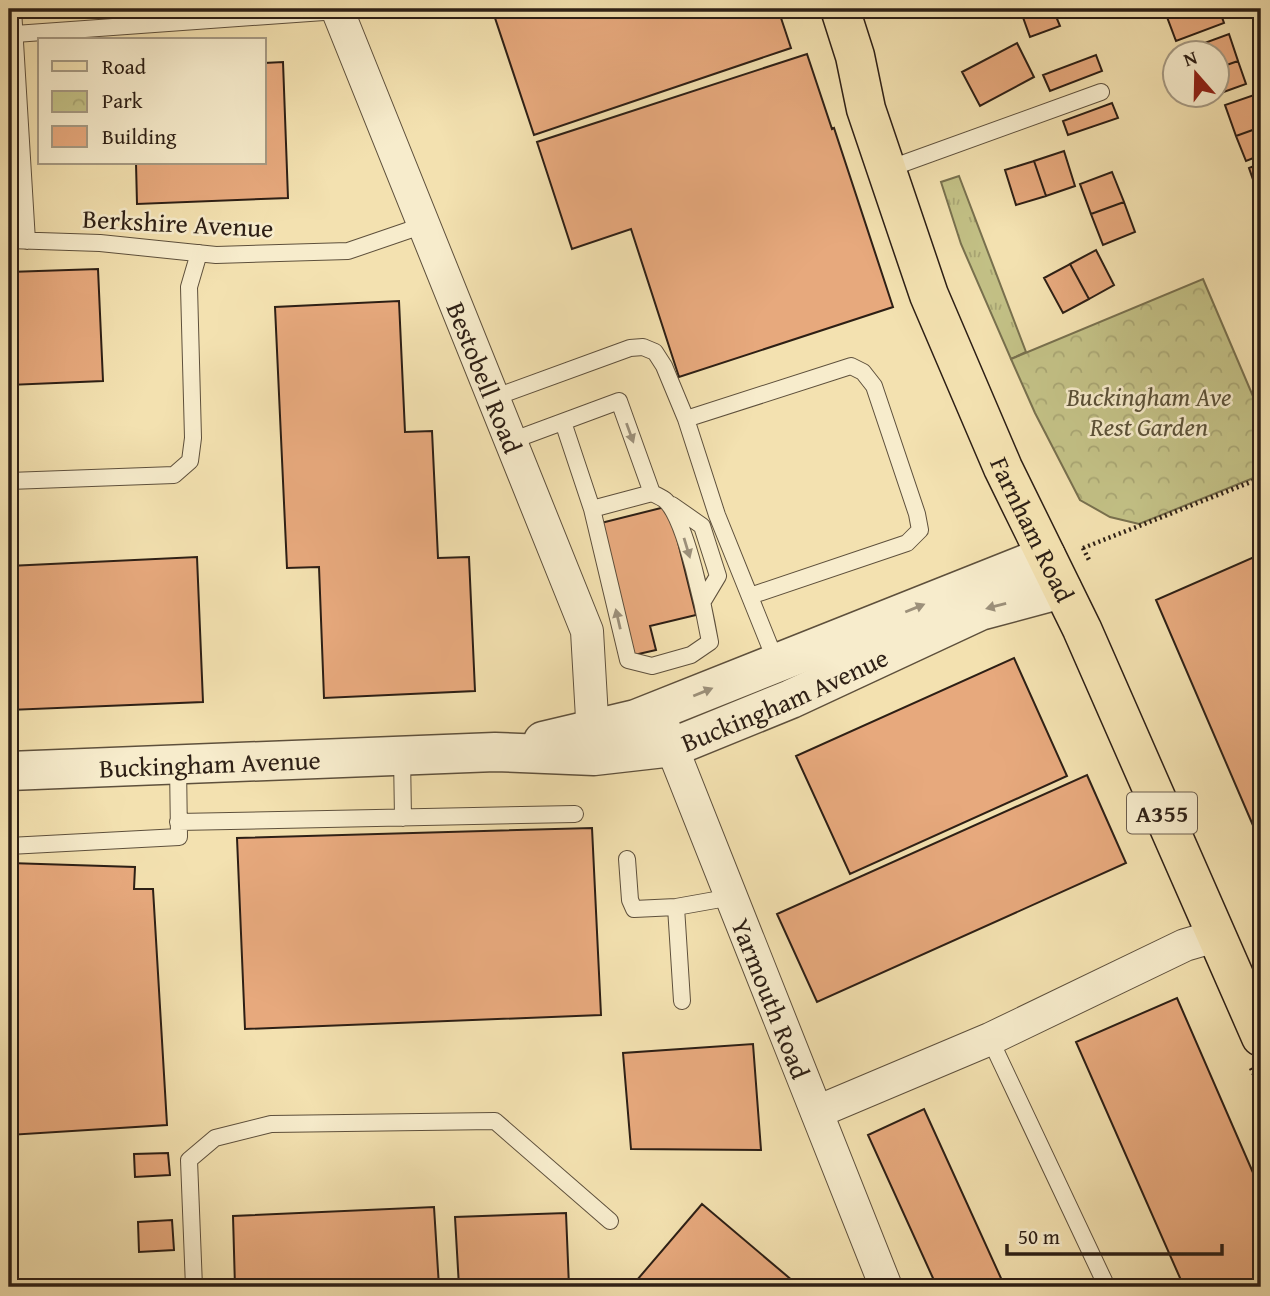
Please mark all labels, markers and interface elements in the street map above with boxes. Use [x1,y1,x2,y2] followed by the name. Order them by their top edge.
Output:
[38,38,266,164] legend
[1162,38,1232,108] north arrow
[1179,43,1201,73] text: N
[102,51,147,82] text: Road
[102,85,143,116] text: Park
[102,121,177,152] text: Building
[82,199,274,247] street label: Berkshire Avenue
[437,296,533,459] street label: Bestobell Road
[1065,377,1232,446] park label: Buckingham Ave Rest Garden
[625,422,636,443] one-way arrow
[981,450,1085,608] street label: Farnham Road
[682,538,692,559] one-way arrow
[904,602,925,613] one-way arrow
[985,602,1006,612] one-way arrow
[613,608,624,630] one-way arrow
[675,637,894,761] street label: Buckingham Avenue
[693,686,714,697] one-way arrow
[98,739,321,787] street label: Buckingham Avenue
[1127,792,1197,834] road number: A355
[722,912,821,1084] street label: Yarmouth Road
[1007,1212,1223,1256] scale bar
[1018,1221,1060,1252] text: 50 m

